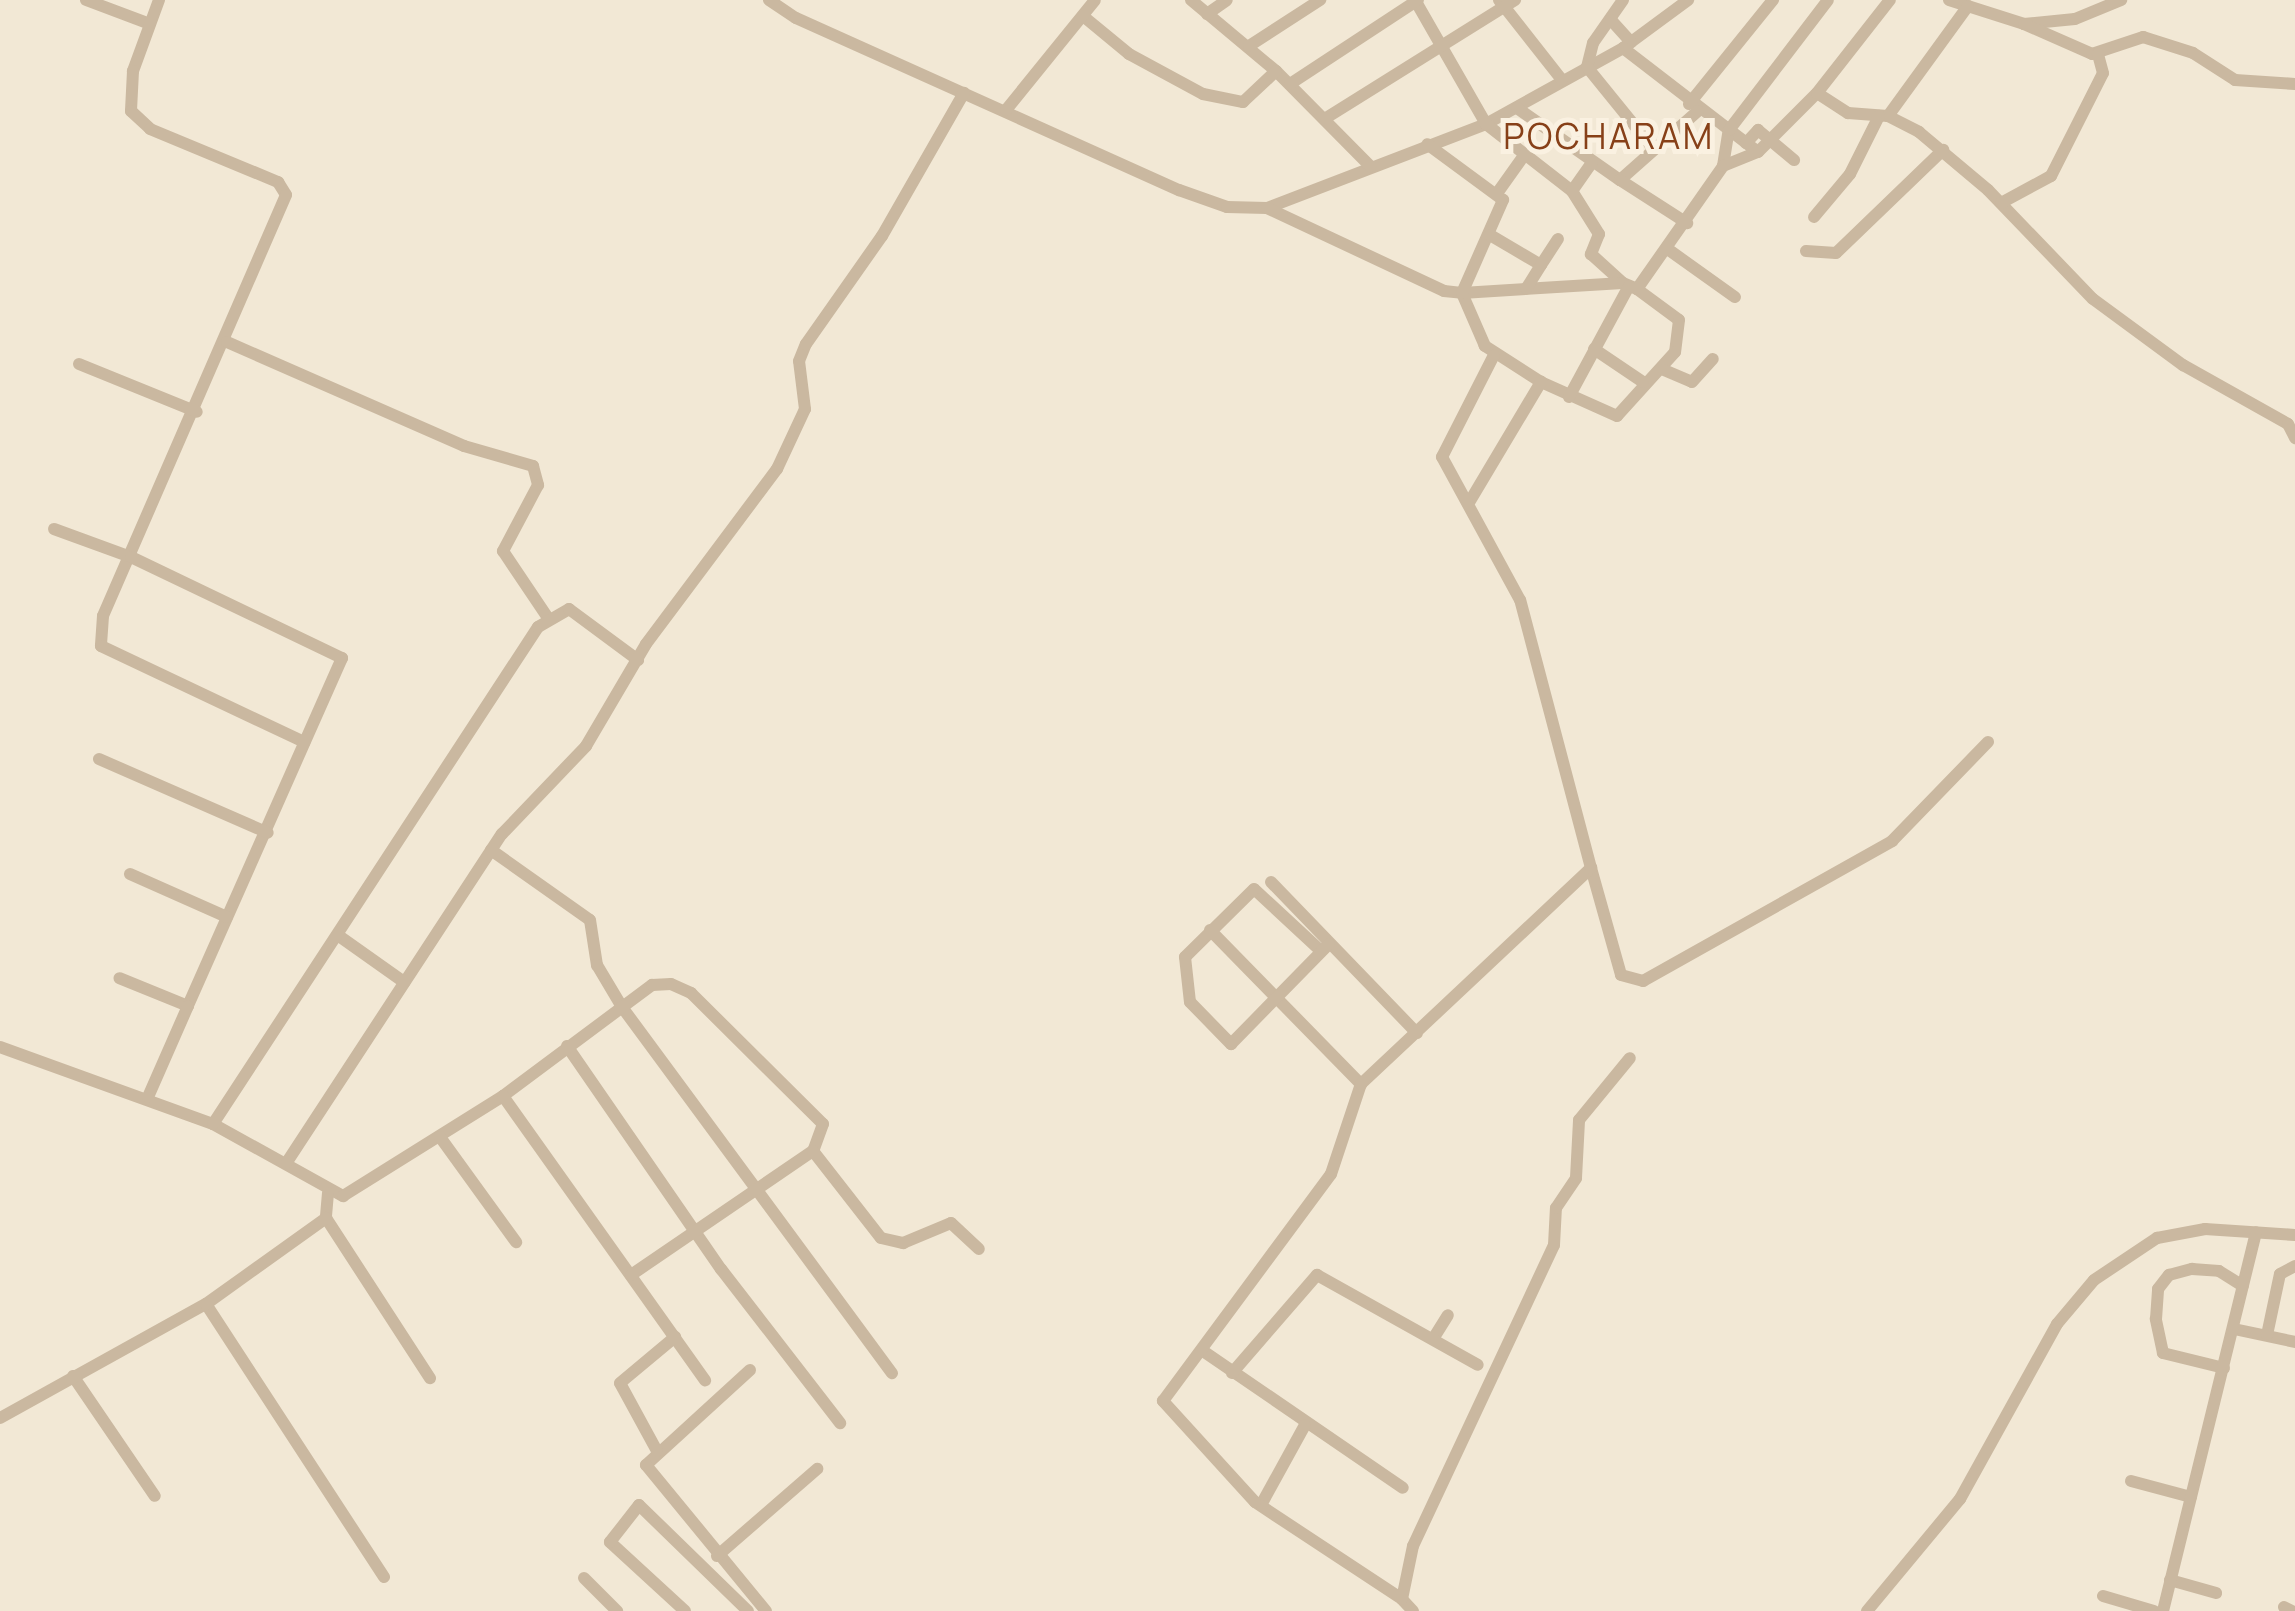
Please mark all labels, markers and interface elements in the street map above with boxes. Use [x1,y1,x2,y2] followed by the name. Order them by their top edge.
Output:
[1503,115,1715,157] district label: POCHARAM

